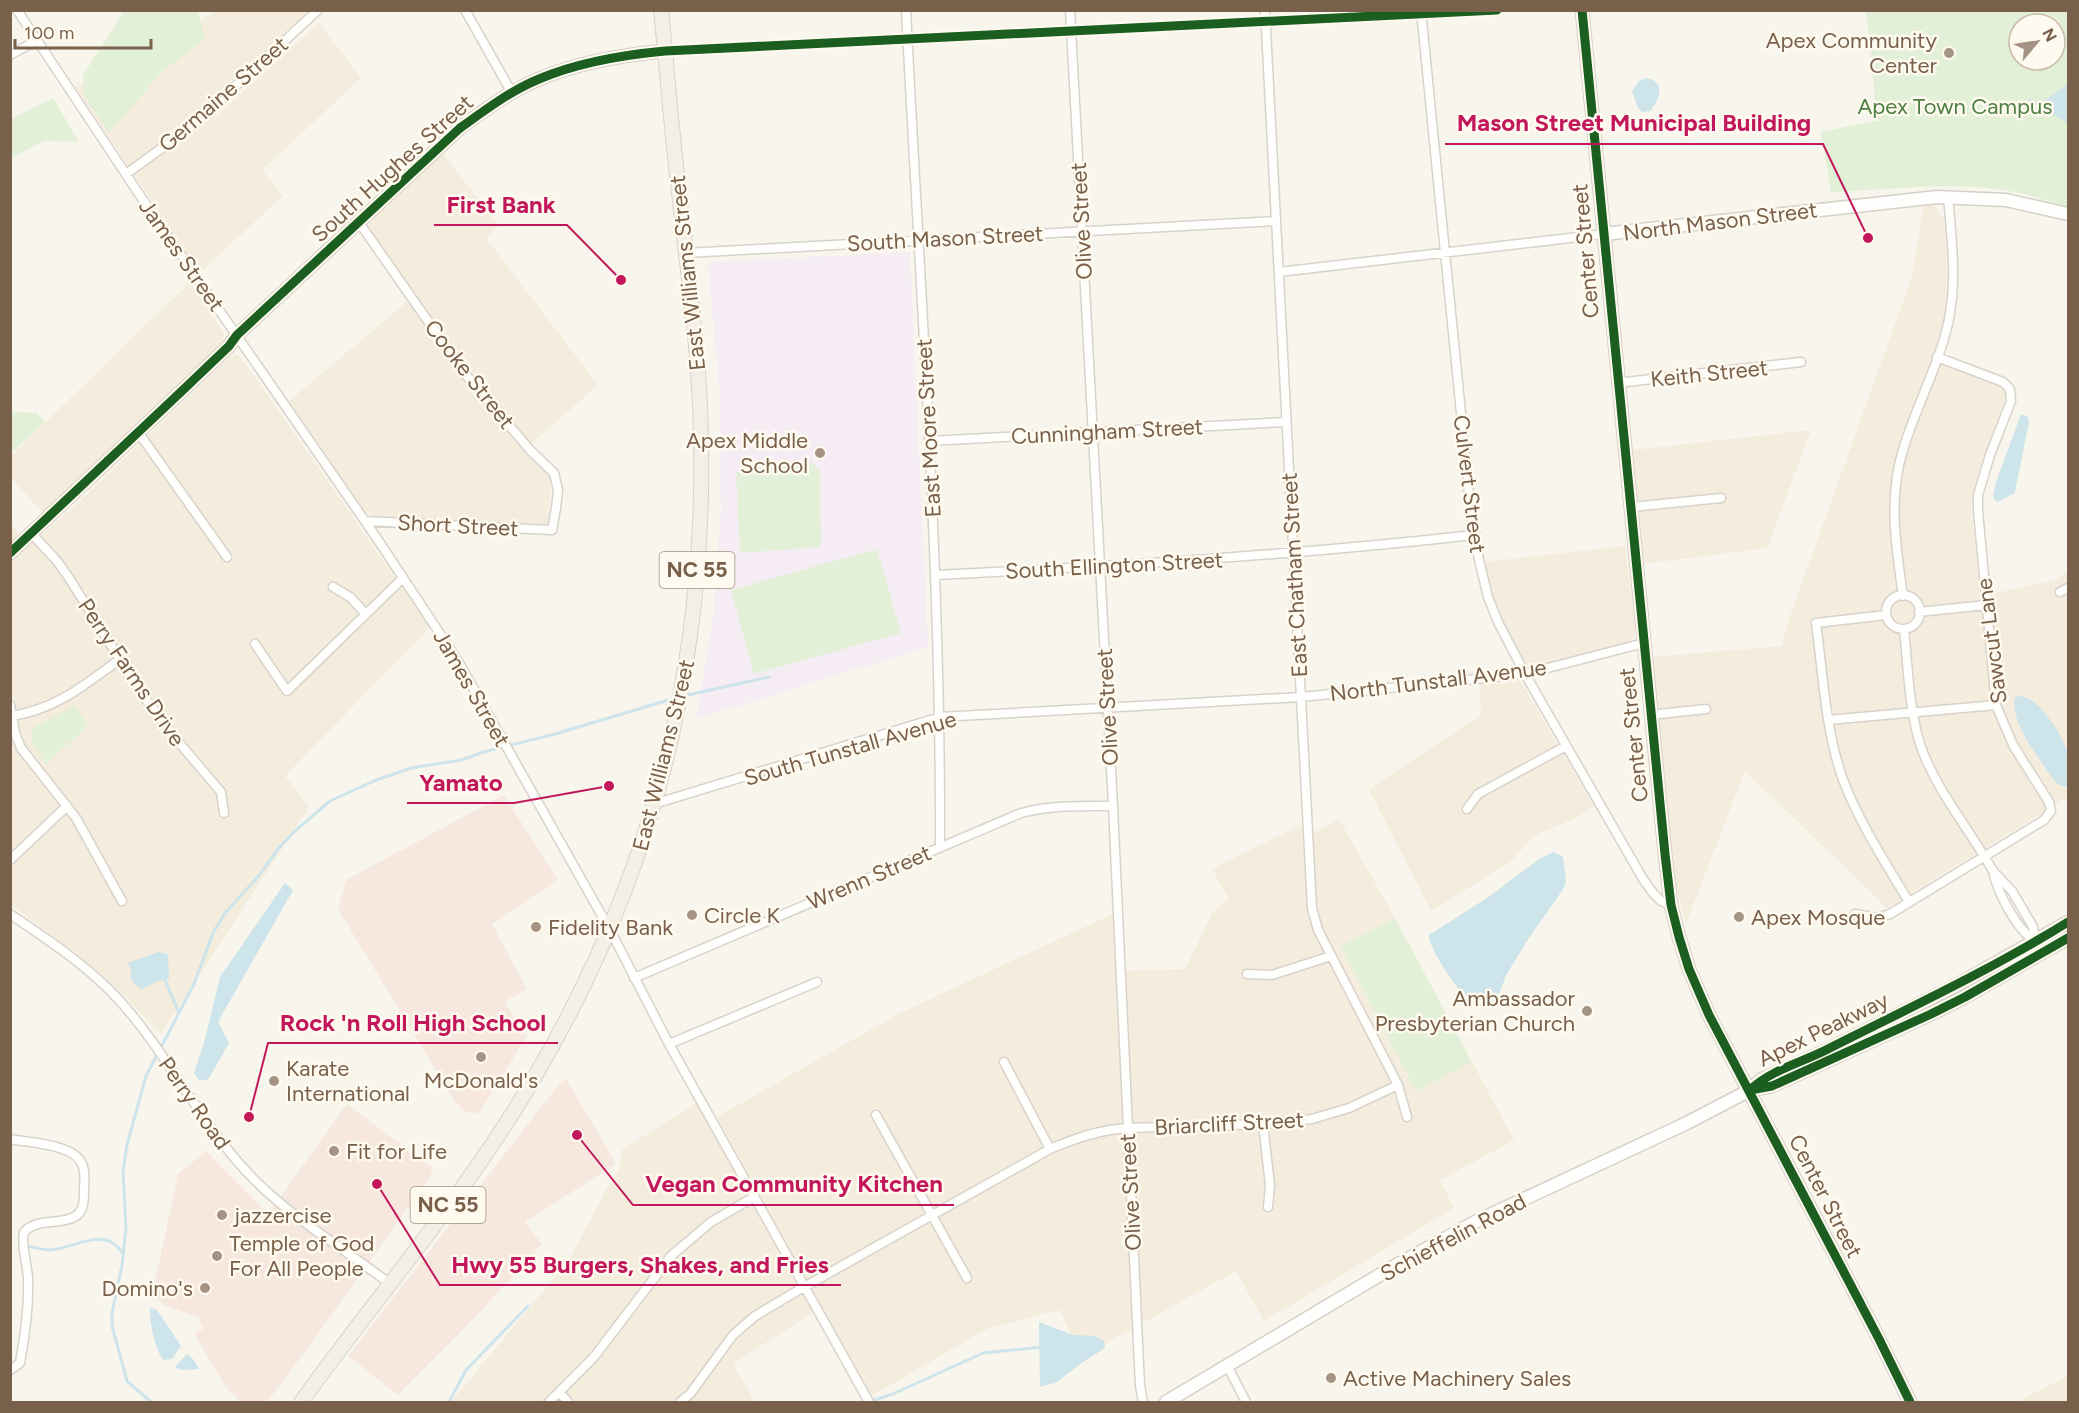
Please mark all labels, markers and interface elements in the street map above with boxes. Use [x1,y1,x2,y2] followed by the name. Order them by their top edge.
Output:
[15,12,152,50] scale bar
[2007,12,2067,72] north arrow
[24,22,74,44] text: 100 m
[2038,25,2061,45] text: N
[1766,27,1938,79] place label: Apex Community Center
[153,31,294,158] street label: Germaine Street
[1942,46,1956,60] marker: Apex Community Center
[306,89,479,248] street label: South Hughes Street
[1857,93,2053,120] park label: Apex Town Campus
[1445,102,1823,144] callout: Mason Street Municipal Building
[1457,108,1811,137] text: Mason Street Municipal Building
[1065,162,1098,280] street label: Olive Street
[664,174,711,372] street label: East Williams Street
[434,183,567,225] callout: First Bank
[1566,183,1605,319] street label: Center Street
[446,190,556,219] text: First Bank
[133,194,230,317] street label: James Street
[1621,196,1819,247] street label: North Mason Street
[846,220,1044,257] street label: South Mason Street
[419,314,521,434] street label: Cooke Street
[910,338,947,518] street label: East Moore Street
[1649,354,1769,393] street label: Keith Street
[1010,413,1204,450] street label: Cunningham Street
[1448,413,1491,555] street label: Culvert Street
[686,427,808,479] place label: Apex Middle School
[813,446,827,460] marker: Apex Middle School
[1276,472,1313,678] street label: East Chatham Street
[397,509,519,542] street label: Short Street
[1005,546,1224,585] street label: South Ellington Street
[660,552,734,588] road number: NC 55
[1970,577,2013,705] street label: Sawcut Lane
[72,593,191,751] street label: Perry Farms Drive
[427,625,516,752] street label: James Street
[1091,648,1124,766] street label: Olive Street
[1328,654,1548,707] street label: North Tunstall Avenue
[627,657,700,854] street label: East Williams Street
[1613,666,1654,803] street label: Center Street
[741,705,959,792] street label: South Tunstall Avenue
[407,761,514,803] callout: Yamato
[419,768,503,797] text: Yamato
[803,839,935,916] street label: Wrenn Street
[704,902,781,929] place label: Circle K
[1751,904,1885,931] place label: Apex Mosque
[685,908,699,922] marker: Circle K
[1732,910,1746,924] marker: Apex Mosque
[548,914,673,941] place label: Fidelity Bank
[529,920,543,934] marker: Fidelity Bank
[1375,985,1576,1037] place label: Ambassador Presbyterian Church
[1754,986,1893,1073] street label: Apex Peakway
[268,1001,558,1043] callout: Rock 'n Roll High School
[1580,1004,1594,1018] marker: Ambassador Presbyterian Church
[280,1008,546,1037] text: Rock 'n Roll High School
[474,1050,488,1064] marker: McDonald's
[153,1052,236,1155] street label: Perry Road
[286,1055,410,1107] place label: Karate International
[424,1067,538,1094] place label: McDonald's
[267,1074,281,1088] marker: Karate International
[1154,1106,1305,1141] street label: Briarcliff Street
[1783,1130,1868,1262] street label: Center Street
[1114,1133,1147,1251] street label: Olive Street
[346,1138,447,1165] place label: Fit for Life
[327,1144,341,1158] marker: Fit for Life
[633,1163,954,1205] callout: Vegan Community Kitchen
[645,1169,943,1198] text: Vegan Community Kitchen
[410,1187,486,1223] road number: NC 55
[1376,1188,1531,1287] street label: Schieffelin Road
[232,1202,331,1229] place label: jazzercise
[215,1208,229,1222] marker: jazzercise
[229,1230,375,1282] place label: Temple of God For All People
[440,1243,841,1285] callout: Hwy 55 Burgers, Shakes, and Fries
[210,1249,224,1263] marker: Temple of God For All People
[451,1250,829,1279] text: Hwy 55 Burgers, Shakes, and Fries
[102,1275,193,1302] place label: Domino's
[198,1281,212,1295] marker: Domino's
[1343,1365,1571,1392] place label: Active Machinery Sales
[1324,1371,1338,1385] marker: Active Machinery Sales

